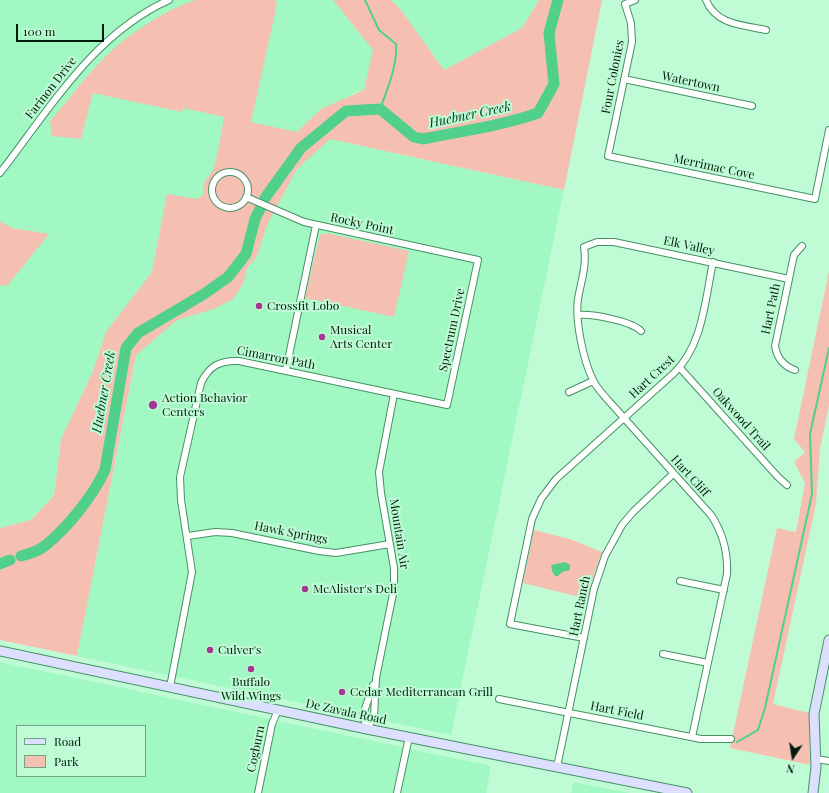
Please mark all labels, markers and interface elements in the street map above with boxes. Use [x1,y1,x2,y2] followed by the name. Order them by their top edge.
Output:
[18,16,106,42] scale bar
[23,23,55,39] text: 100 m
[599,39,627,115] street label: Four Colonies
[22,54,80,122] street label: Farinon Drive
[661,69,721,95] street label: Watertown
[428,99,512,131] water label: Huebner Creek
[672,151,756,183] street label: Merrimac Cove
[329,210,395,238] street label: Rocky Point
[662,234,716,258] street label: Elk Valley
[759,282,783,336] street label: Hart Path
[436,287,468,373] street label: Spectrum Drive
[267,299,339,313] place label: Crossfit Lobo
[254,301,264,311] marker: Crossfit Lobo
[330,323,393,351] place label: Musical Arts Center
[317,332,327,342] marker: Musical Arts Center
[235,343,317,373] street label: Cimarron Path
[89,350,119,434] water label: Huebner Creek
[626,352,678,402] street label: Hart Crest
[709,385,773,453] street label: Oakwood Trail
[162,391,248,419] place label: Action Behavior Centers
[147,399,159,411] marker: Action Behavior Centers
[668,452,712,500] street label: Hart Cliff
[386,498,412,570] street label: Mountain Air
[253,519,329,547] street label: Hawk Springs
[567,574,593,638] street label: Hart Ranch
[313,582,397,596] place label: McAlister's Deli
[300,584,310,594] marker: McAlister's Deli
[218,643,261,657] place label: Culver's
[205,645,215,655] marker: Culver's
[246,664,256,674] marker: Buffalo Wild Wings
[221,675,281,703] place label: Buffalo Wild Wings
[350,685,493,699] place label: Cedar Mediterranean Grill
[337,687,347,697] marker: Cedar Mediterranean Grill
[304,696,388,728] street label: De Zavala Road
[589,699,645,723] street label: Hart Field
[244,724,268,774] street label: Cogburn
[16,725,146,777] legend
[54,733,81,749] text: Road
[773,737,813,777] north arrow
[54,753,79,769] text: Park
[785,761,796,777] text: N

